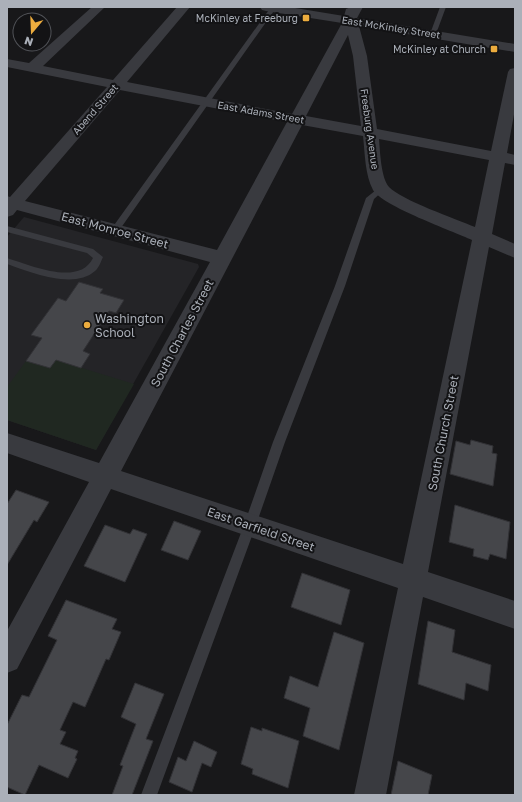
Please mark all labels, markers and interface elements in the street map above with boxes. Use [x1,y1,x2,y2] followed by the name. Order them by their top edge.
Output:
[12,12,52,52] north arrow
[196,12,298,24] place label: McKinley at Freeburg
[301,13,311,23] marker: McKinley at Freeburg
[341,13,441,41] street label: East McKinley Street
[23,34,35,49] text: N
[393,43,486,55] place label: McKinley at Church
[489,44,499,54] marker: McKinley at Church
[70,81,120,137] street label: Abend Street
[358,88,382,170] street label: Freeburg Avenue
[217,98,305,126] street label: East Adams Street
[60,208,170,252] street label: East Monroe Street
[147,276,217,389] street label: South Charles Street
[95,311,164,340] place label: Washington School
[82,320,92,330] marker: Washington School
[424,374,462,492] street label: South Church Street
[205,504,317,554] street label: East Garfield Street

